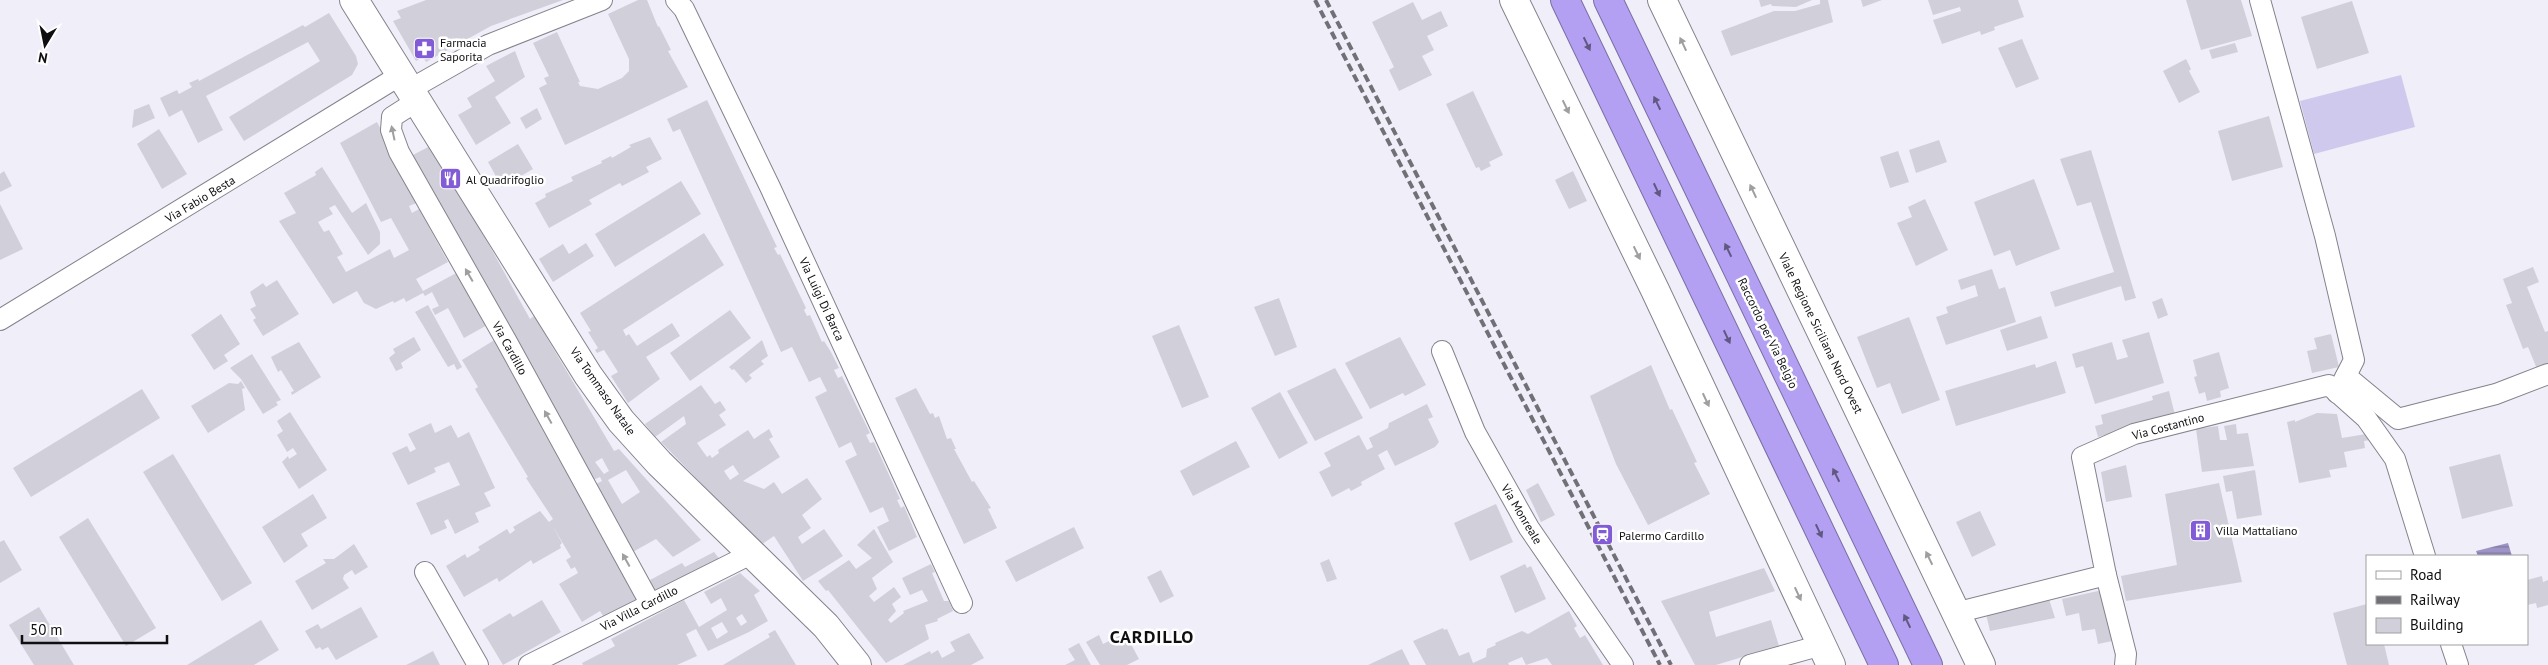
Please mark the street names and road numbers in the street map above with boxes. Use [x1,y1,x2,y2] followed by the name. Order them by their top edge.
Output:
[161,172,238,226] street label: Via Fabio Besta
[1775,249,1867,416] street label: Viale Regione Siciliana Nord Ovest
[796,254,848,343] street label: Via Luigi Di Barca
[1735,275,1801,391] street label: Raccordo per Via Belgio
[489,318,531,377] street label: Via Cardillo
[566,343,639,438] street label: Via Tommaso Natale
[2129,409,2206,443] street label: Via Costantino
[1498,480,1546,547] street label: Via Monreale
[597,582,680,634] street label: Via Villa Cardillo

